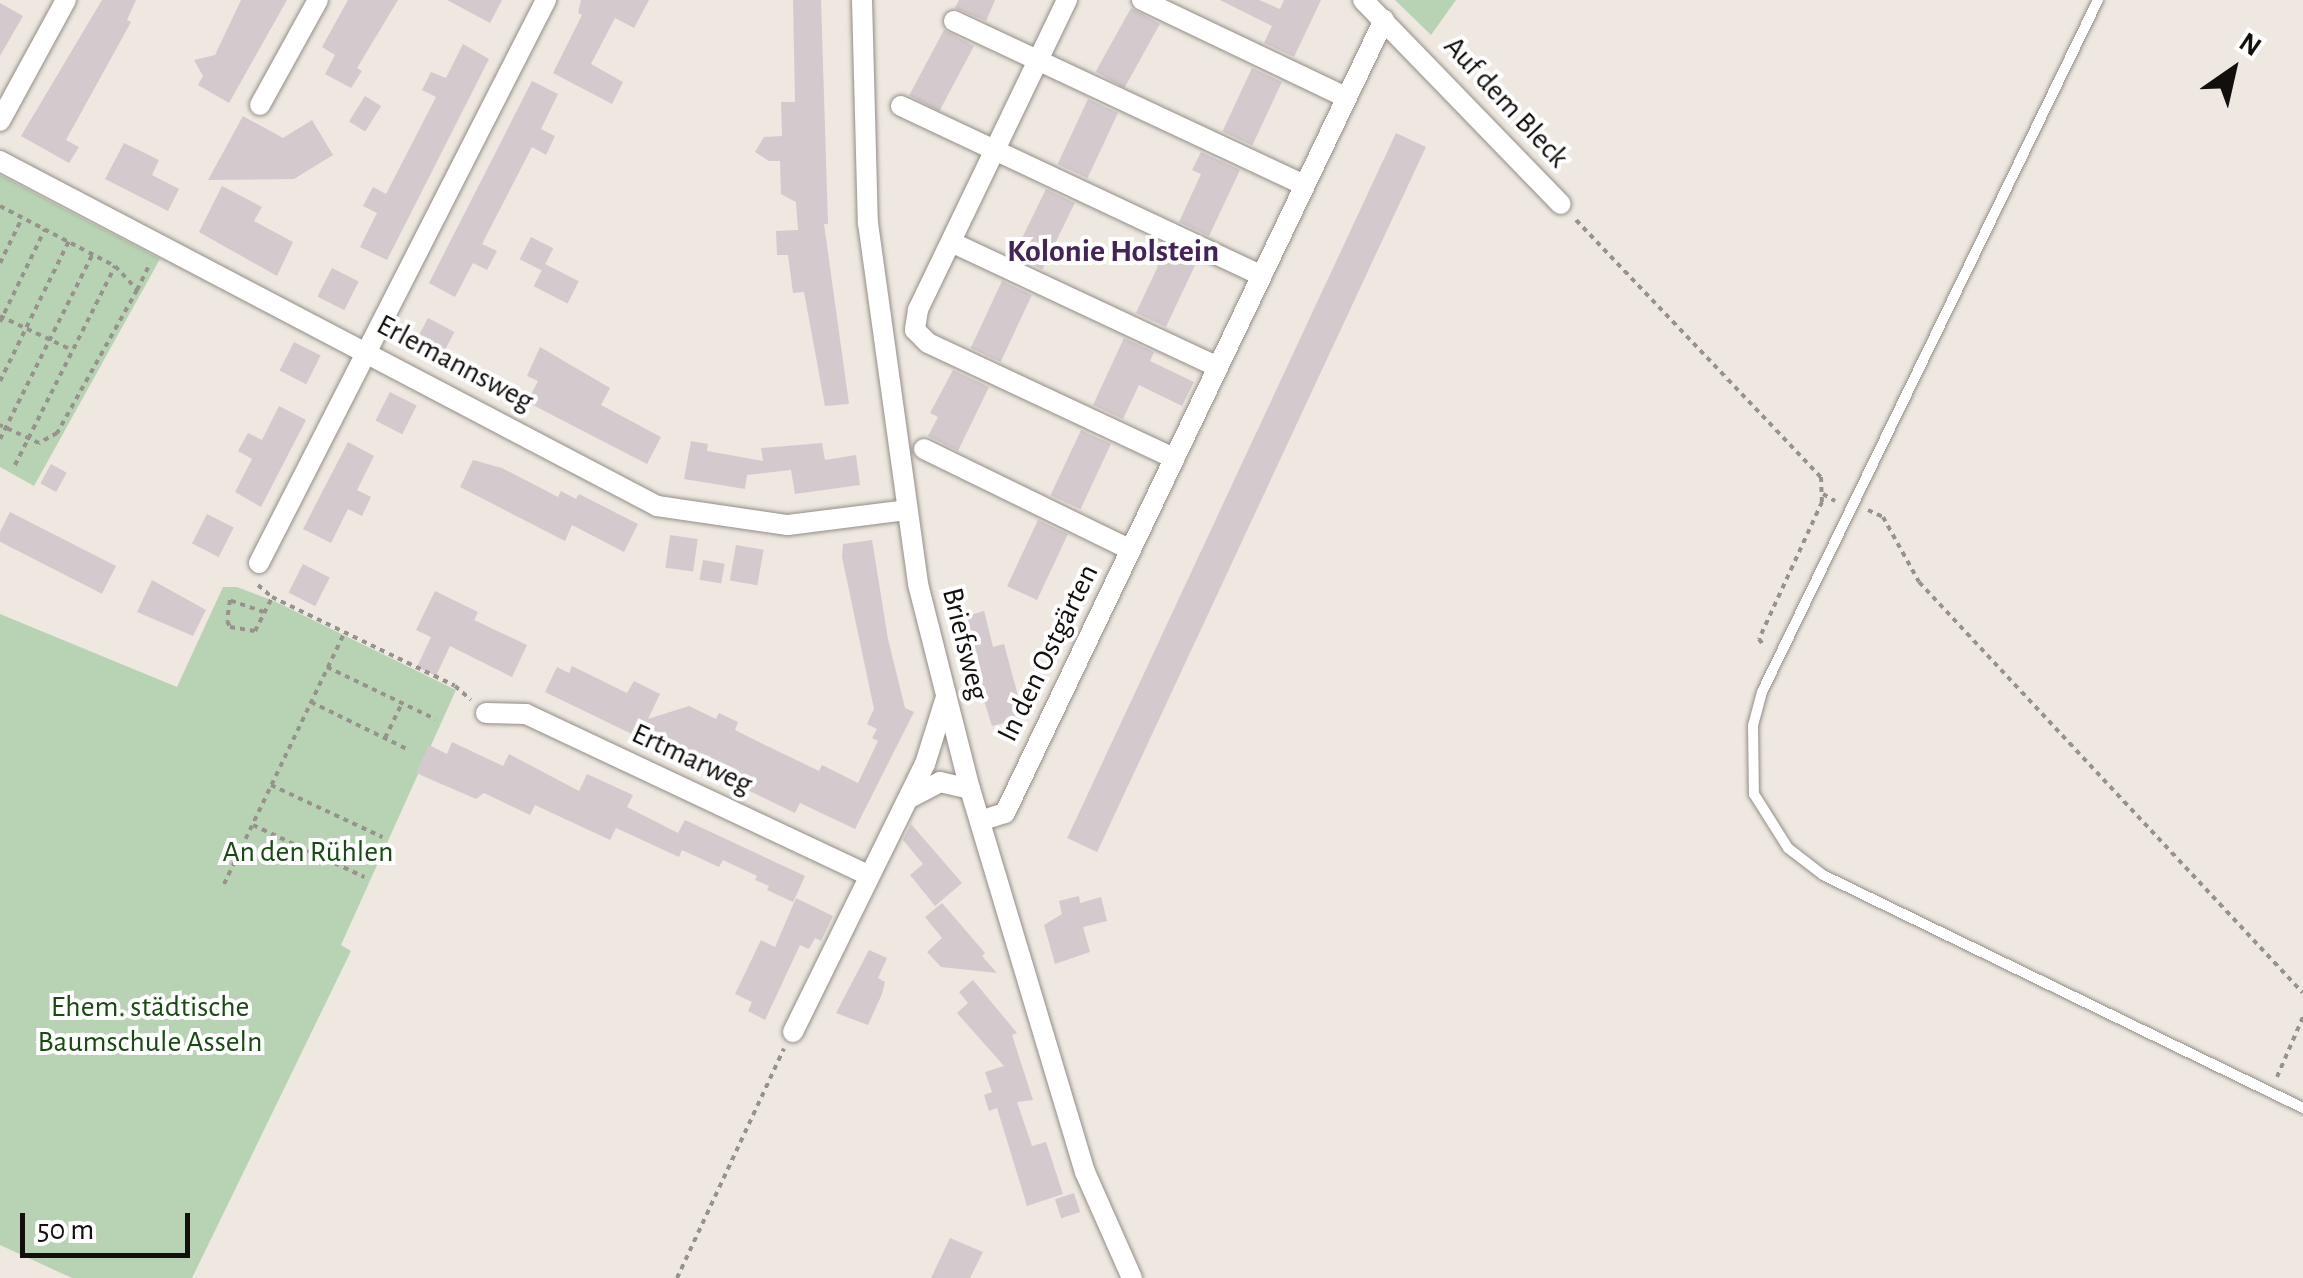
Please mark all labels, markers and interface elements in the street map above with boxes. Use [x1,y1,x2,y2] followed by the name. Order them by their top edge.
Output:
[2183,20,2283,120] north arrow
[2234,28,2266,62] text: N
[1436,29,1576,175] street label: Auf dem Bleck
[1007,232,1219,270] district label: Kolonie Holstein
[370,307,540,419] street label: Erlemannsweg
[990,558,1106,748] street label: In den Ostgärten
[934,584,996,704] street label: Briefsweg
[626,715,758,803] street label: Ertmarweg
[223,834,393,870] park label: An den Rühlen
[38,989,262,1060] park label: Ehem. städtische Baumschule Asseln
[25,1193,195,1255] scale bar
[37,1215,94,1245] text: 50 m

